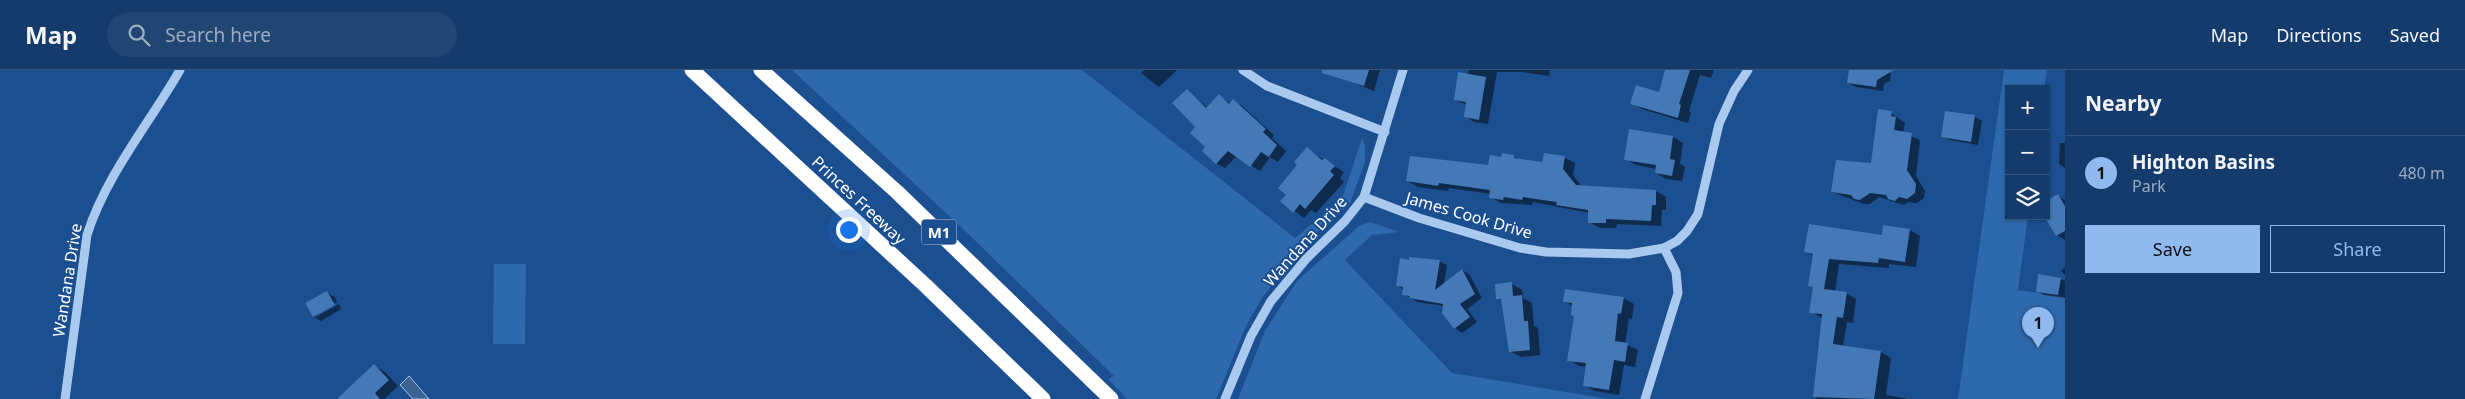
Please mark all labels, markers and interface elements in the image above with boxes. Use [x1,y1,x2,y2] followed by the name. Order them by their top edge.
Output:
[107,12,457,57] search box
[25,18,77,51] text: Map
[125,21,153,49] icon: search
[165,22,271,48] text: Search here
[2211,23,2248,47] text: Map
[2276,23,2362,47] text: Directions
[2390,23,2440,47] text: Saved
[2005,85,2050,220] map controls
[2005,85,2050,130] button: +
[2085,89,2161,117] text: Nearby
[2005,130,2050,175] button: −
[2132,149,2275,175] text: Highton Basins
[807,151,911,250] street label: Princes Freeway
[2096,162,2106,184] text: 1
[2398,162,2445,184] text: 480 m
[2005,175,2050,220] button: layers
[2132,175,2166,197] text: Park
[1401,186,1535,244] street label: James Cook Drive
[1258,191,1352,291] street label: Wandana Drive
[836,217,862,243] your location
[922,220,956,244] road number: M1
[47,222,87,338] street label: Wandana Drive
[2085,225,2260,273] button: Save
[2270,225,2445,273] button: Share
[2022,307,2054,348] pin: 1

